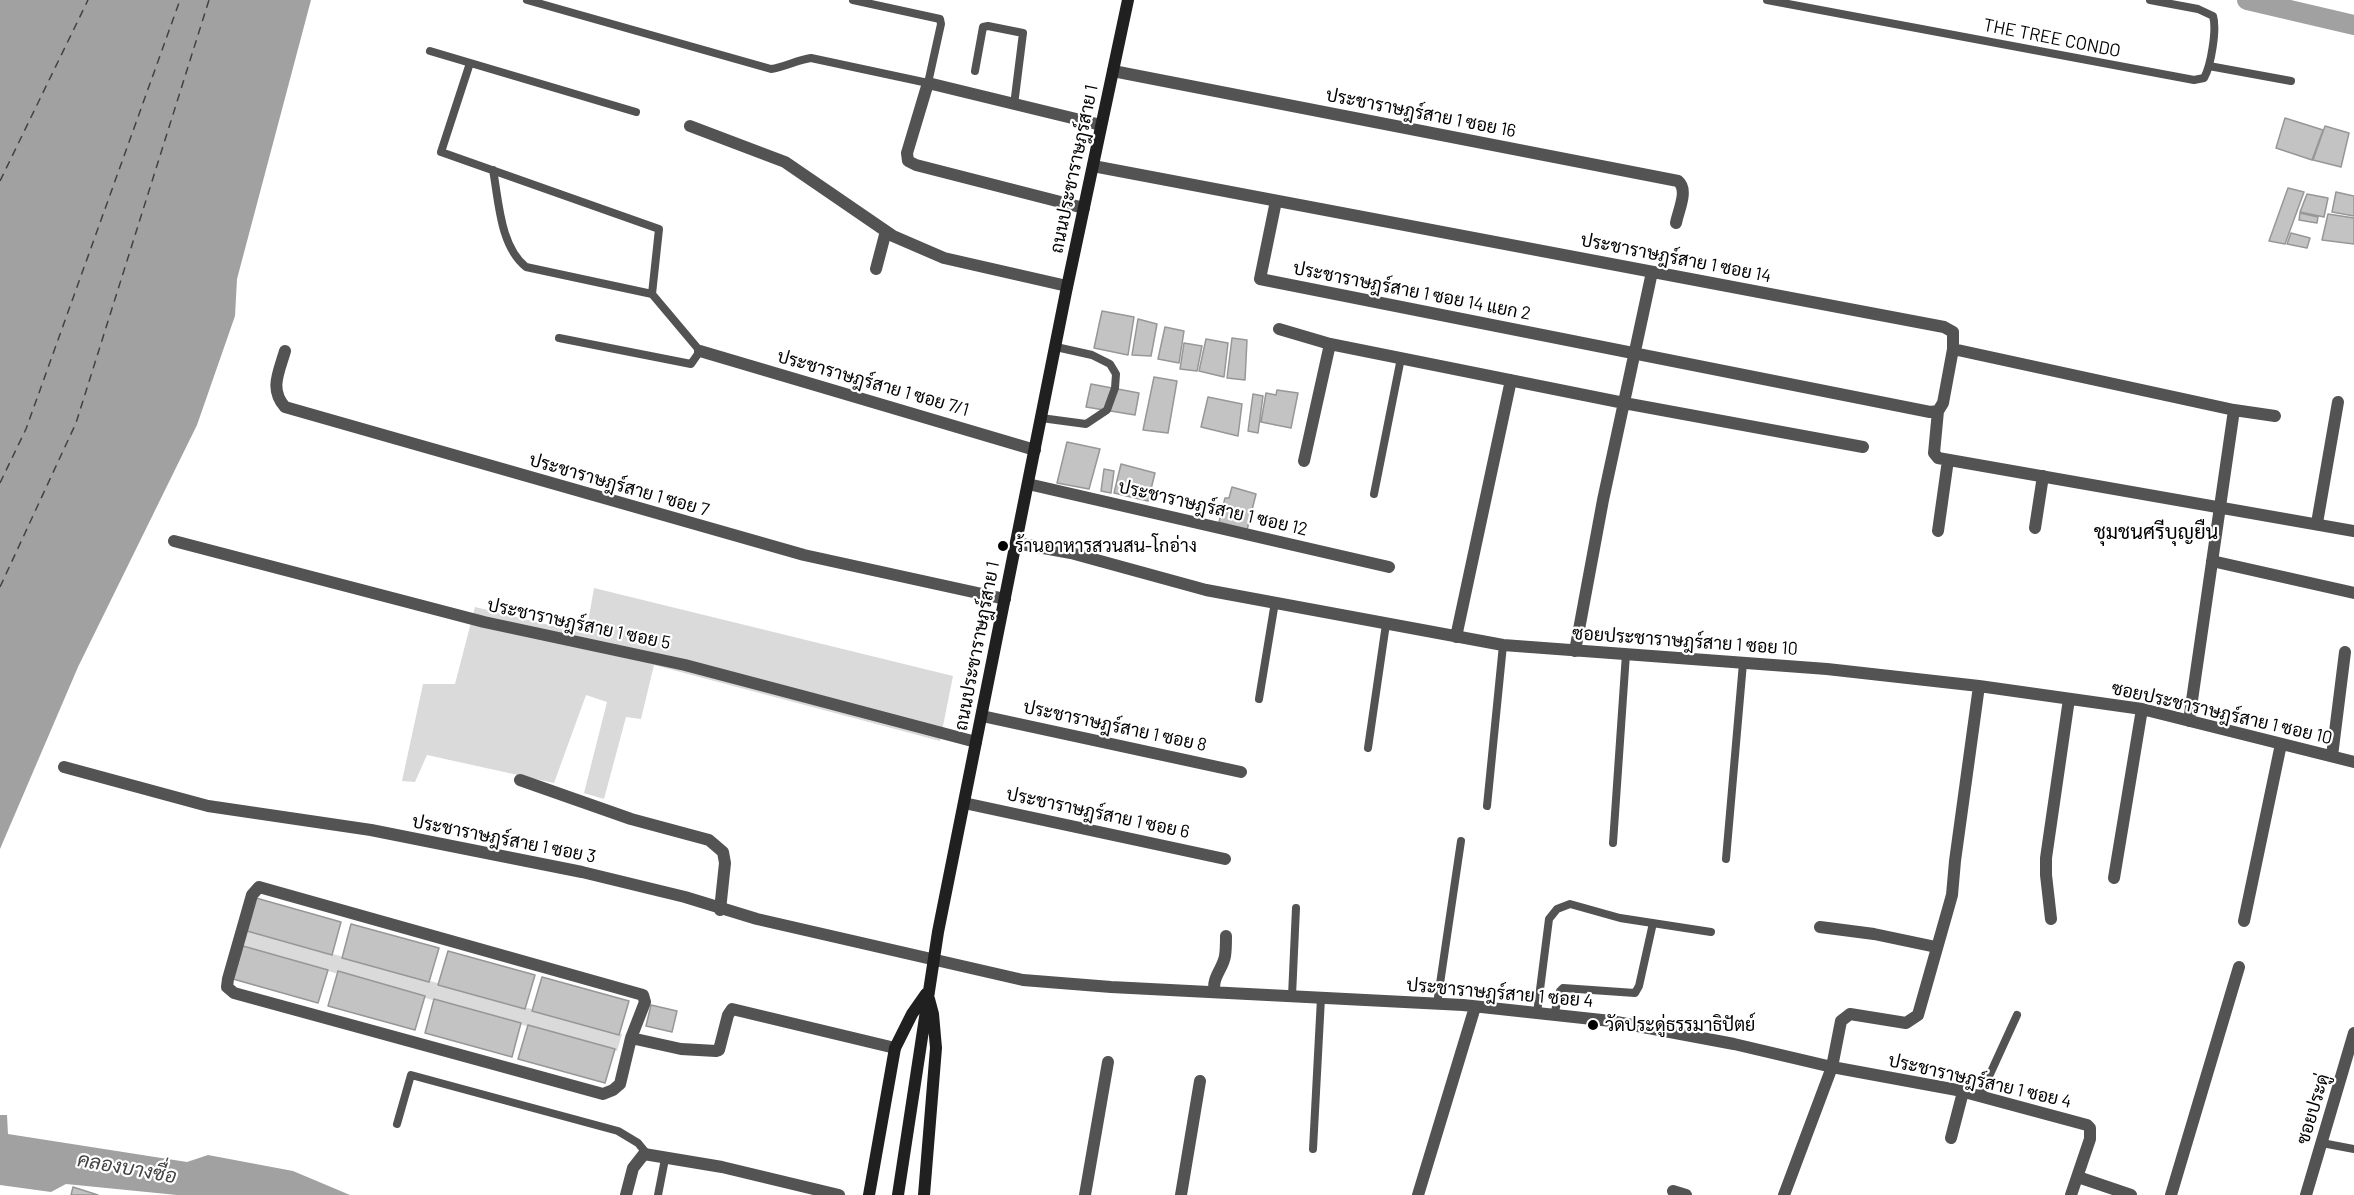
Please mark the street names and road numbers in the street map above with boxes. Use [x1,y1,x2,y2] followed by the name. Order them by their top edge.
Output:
[1981,14,2123,62] street label: THE TREE CONDO
[1046,83,1102,255] street label: ถนนประชาราษฎร์สาย 1
[1324,84,1518,142] street label: ประชาราษฎร์สาย 1 ซอย 16
[1579,229,1773,287] street label: ประชาราษฎร์สาย 1 ซอย 14
[1291,257,1533,325] street label: ประชาราษฎร์สาย 1 ซอย 14 แยก 2
[775,345,971,421] street label: ประชาราษฎร์สาย 1 ซอย 7/1
[527,449,711,521] street label: ประชาราษฎร์สาย 1 ซอย 7
[1116,476,1310,540] street label: ประชาราษฎร์สาย 1 ซอย 12
[950,560,1004,732] street label: ถนนประชาราษฎร์สาย 1
[485,594,673,654] street label: ประชาราษฎร์สาย 1 ซอย 5
[1572,622,1798,660] street label: ซอยประชาราษฎร์สาย 1 ซอย 10
[2109,677,2335,749] street label: ซอยประชาราษฎร์สาย 1 ซอย 10
[1021,696,1209,756] street label: ประชาราษฎร์สาย 1 ซอย 8
[1004,783,1192,843] street label: ประชาราษฎร์สาย 1 ซอย 6
[410,811,598,867] street label: ประชาราษฎร์สาย 1 ซอย 3
[1406,974,1594,1012] street label: ประชาราษฎร์สาย 1 ซอย 4
[1886,1049,2074,1113] street label: ประชาราษฎร์สาย 1 ซอย 4
[2292,1071,2334,1147] street label: ซอยประดู่

